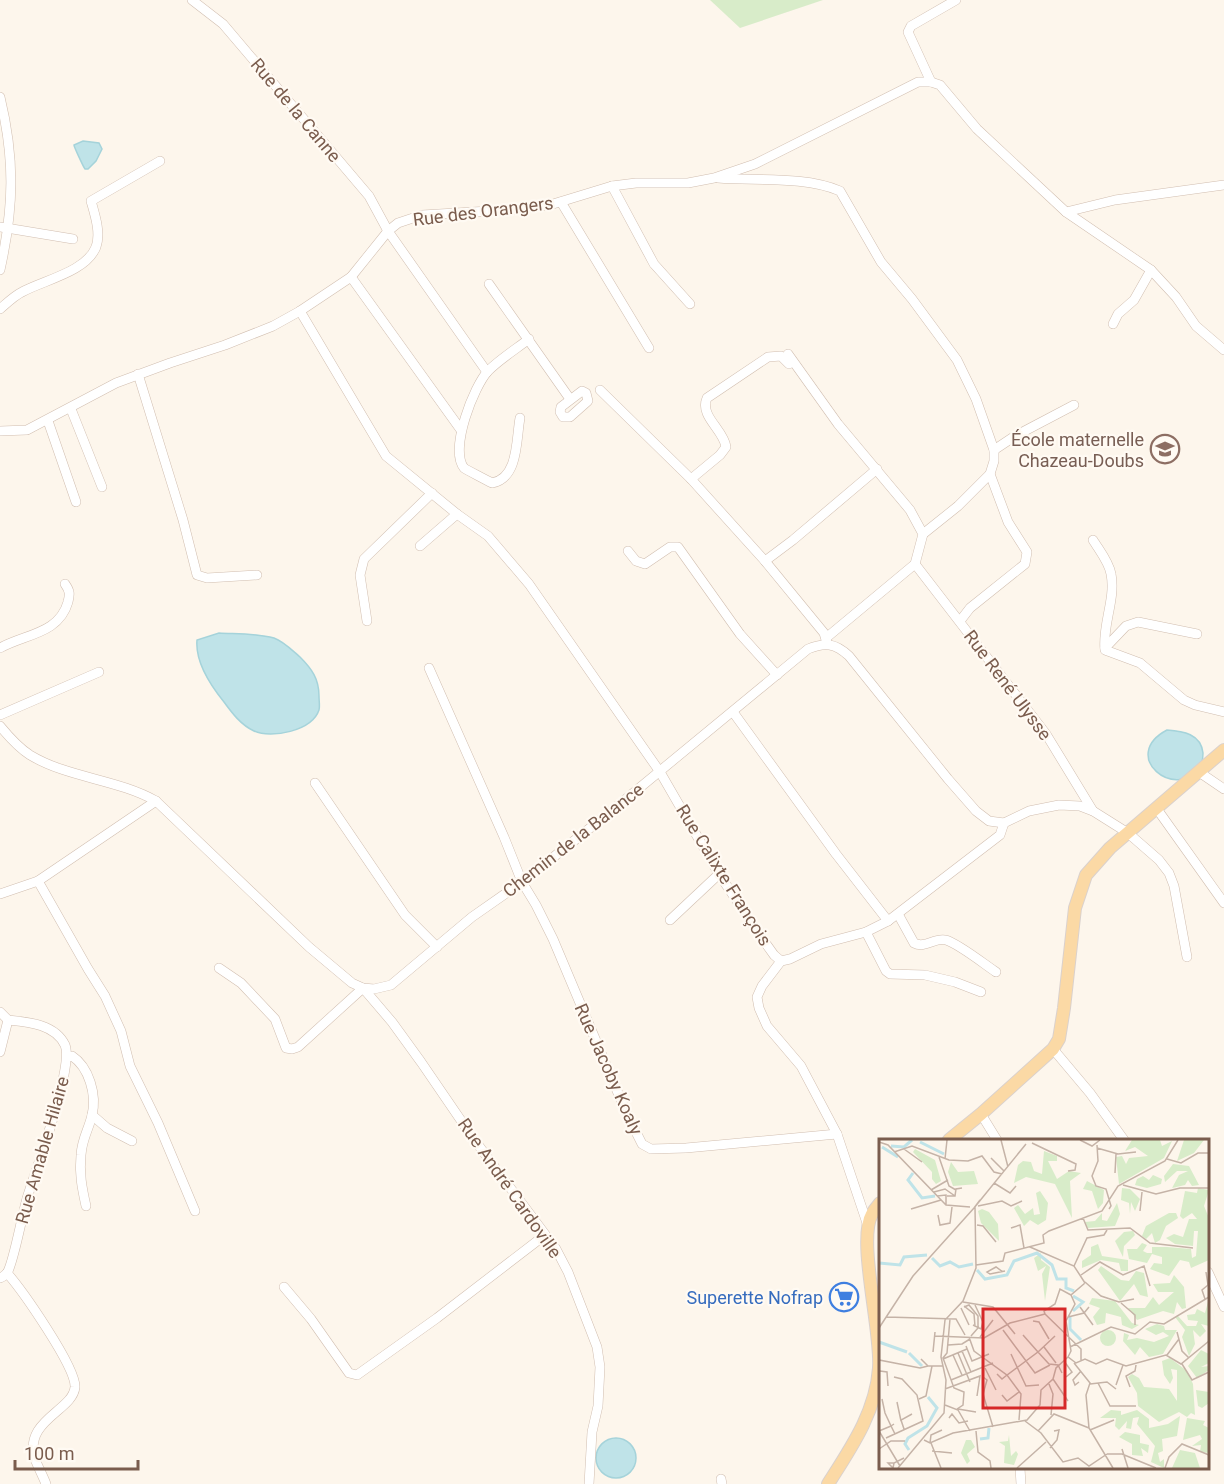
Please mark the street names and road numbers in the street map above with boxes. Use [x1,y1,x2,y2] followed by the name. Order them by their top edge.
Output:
[247,54,345,166] street label: Rue de la Canne
[412,192,554,230] street label: Rue des Orangers
[960,626,1056,744] street label: Rue René Ulysse
[499,779,647,901] street label: Chemin de la Balance
[672,800,776,950] street label: Rue Calixte François
[571,1000,648,1138] street label: Rue Jacoby Koaly
[11,1074,73,1226] street label: Rue Amable Hilaire
[454,1114,566,1262] street label: Rue André Cardoville

